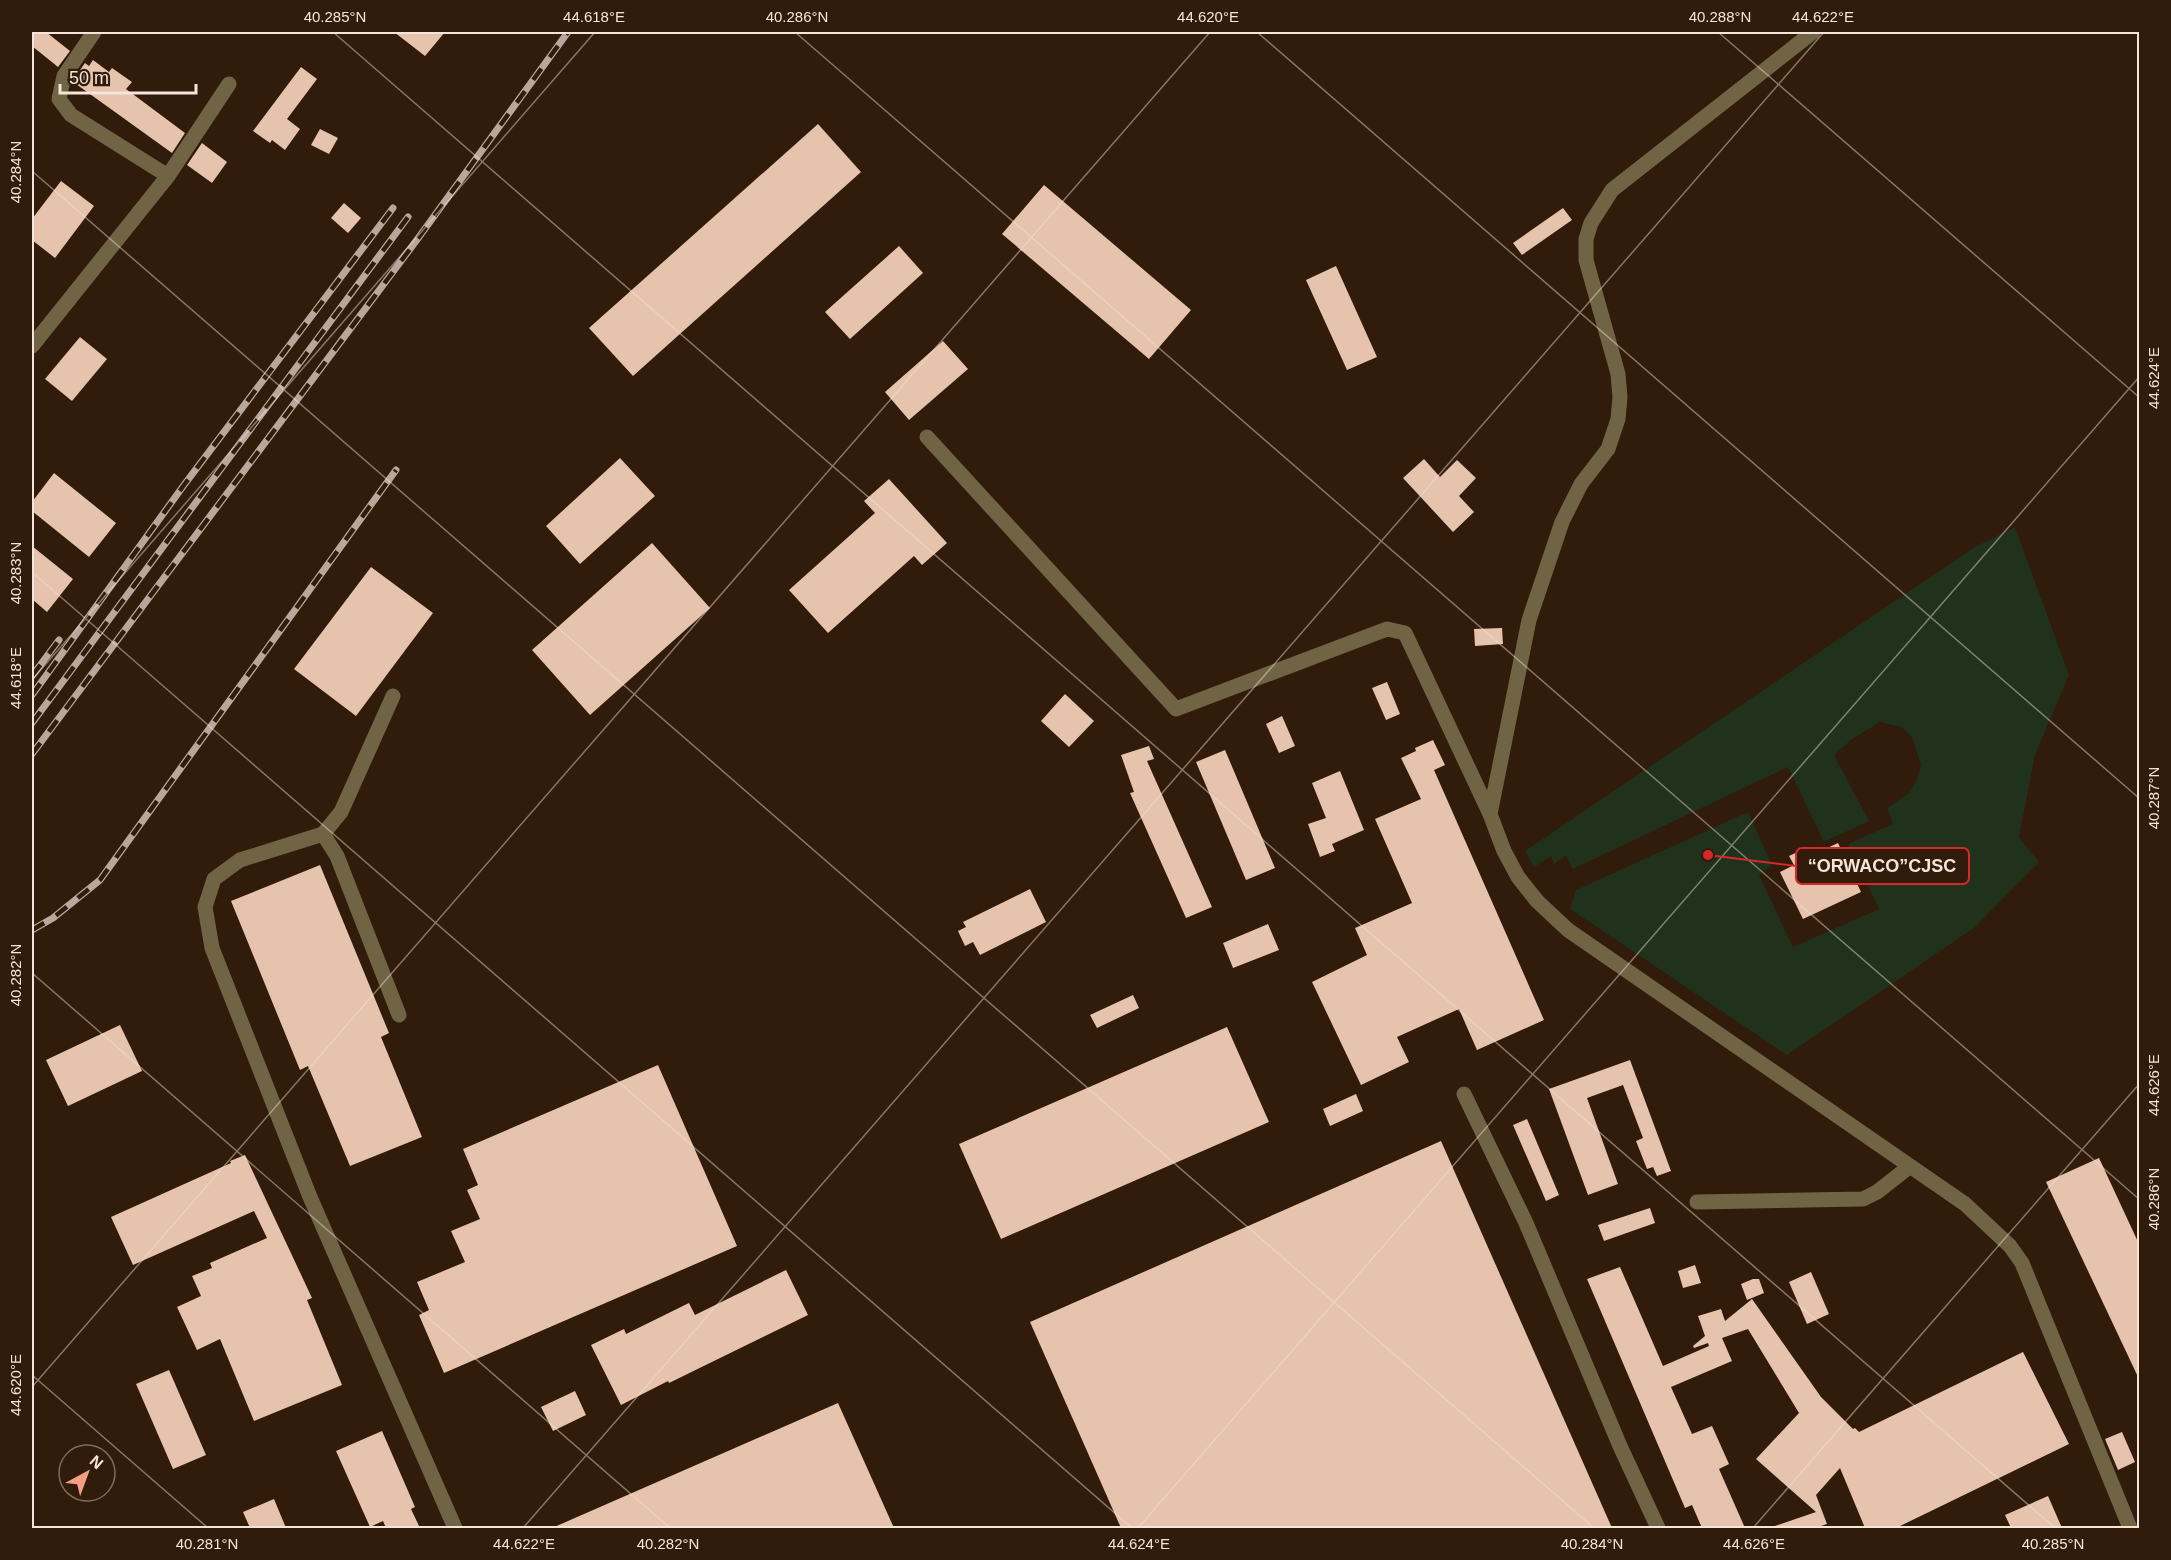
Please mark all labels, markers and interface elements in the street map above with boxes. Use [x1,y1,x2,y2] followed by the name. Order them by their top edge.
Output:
[304,8,366,25] text: 40.285°N
[563,8,625,25] text: 44.618°E
[766,8,828,25] text: 40.286°N
[1177,8,1239,25] text: 44.620°E
[1689,8,1751,25] text: 40.288°N
[1792,8,1854,25] text: 44.622°E
[60,57,196,95] scale bar
[69,68,109,88] text: 50 m
[7,141,24,203] text: 40.284°N
[2145,347,2162,409] text: 44.624°E
[7,542,24,604] text: 40.283°N
[7,647,24,709] text: 44.618°E
[2145,767,2162,829] text: 40.287°N
[1796,848,1969,884] callout: “ORWACO”CJSC
[1808,856,1956,876] text: “ORWACO”CJSC
[7,944,24,1006] text: 40.282°N
[2145,1054,2162,1116] text: 44.626°E
[2145,1168,2162,1230] text: 40.286°N
[7,1354,24,1416] text: 44.620°E
[57,1443,117,1503] north arrow
[87,1452,106,1472] text: N
[176,1535,238,1552] text: 40.281°N
[493,1535,555,1552] text: 44.622°E
[637,1535,699,1552] text: 40.282°N
[1108,1535,1170,1552] text: 44.624°E
[1561,1535,1623,1552] text: 40.284°N
[1723,1535,1785,1552] text: 44.626°E
[2022,1535,2084,1552] text: 40.285°N

